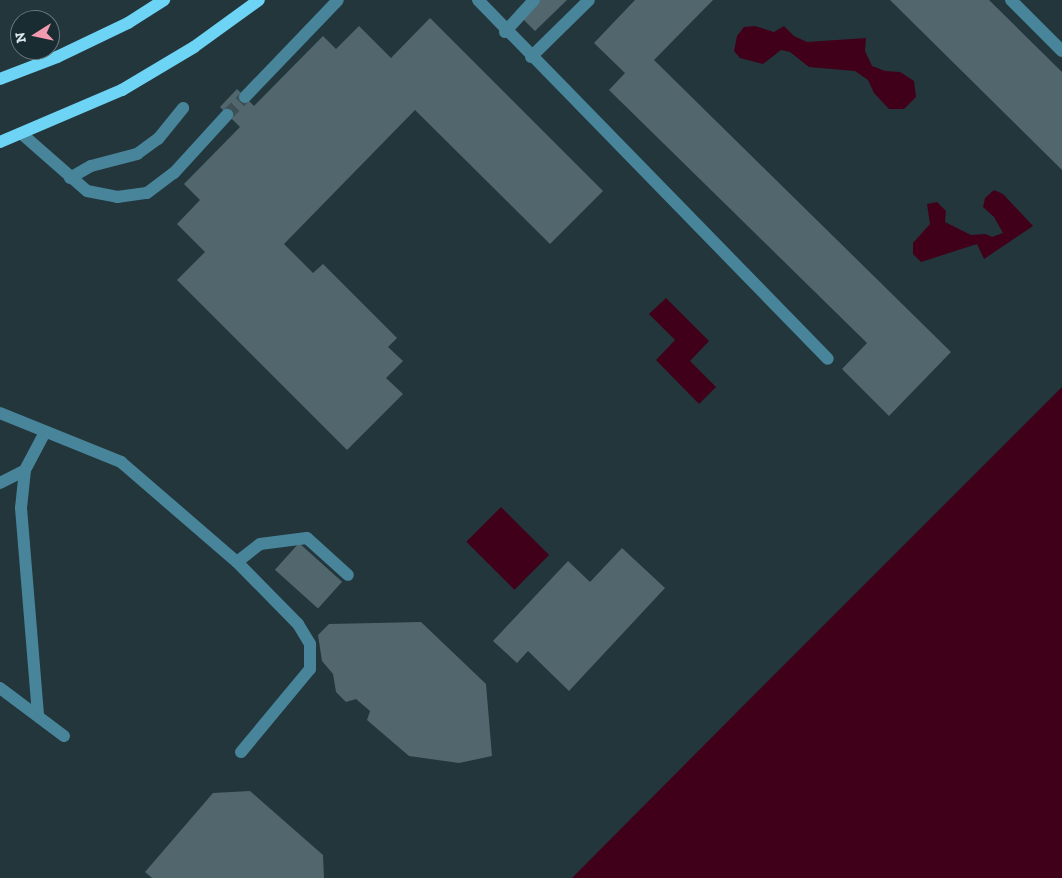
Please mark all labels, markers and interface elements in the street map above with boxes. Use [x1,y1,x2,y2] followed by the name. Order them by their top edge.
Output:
[10,10,60,60] north arrow
[11,31,30,44] text: N

